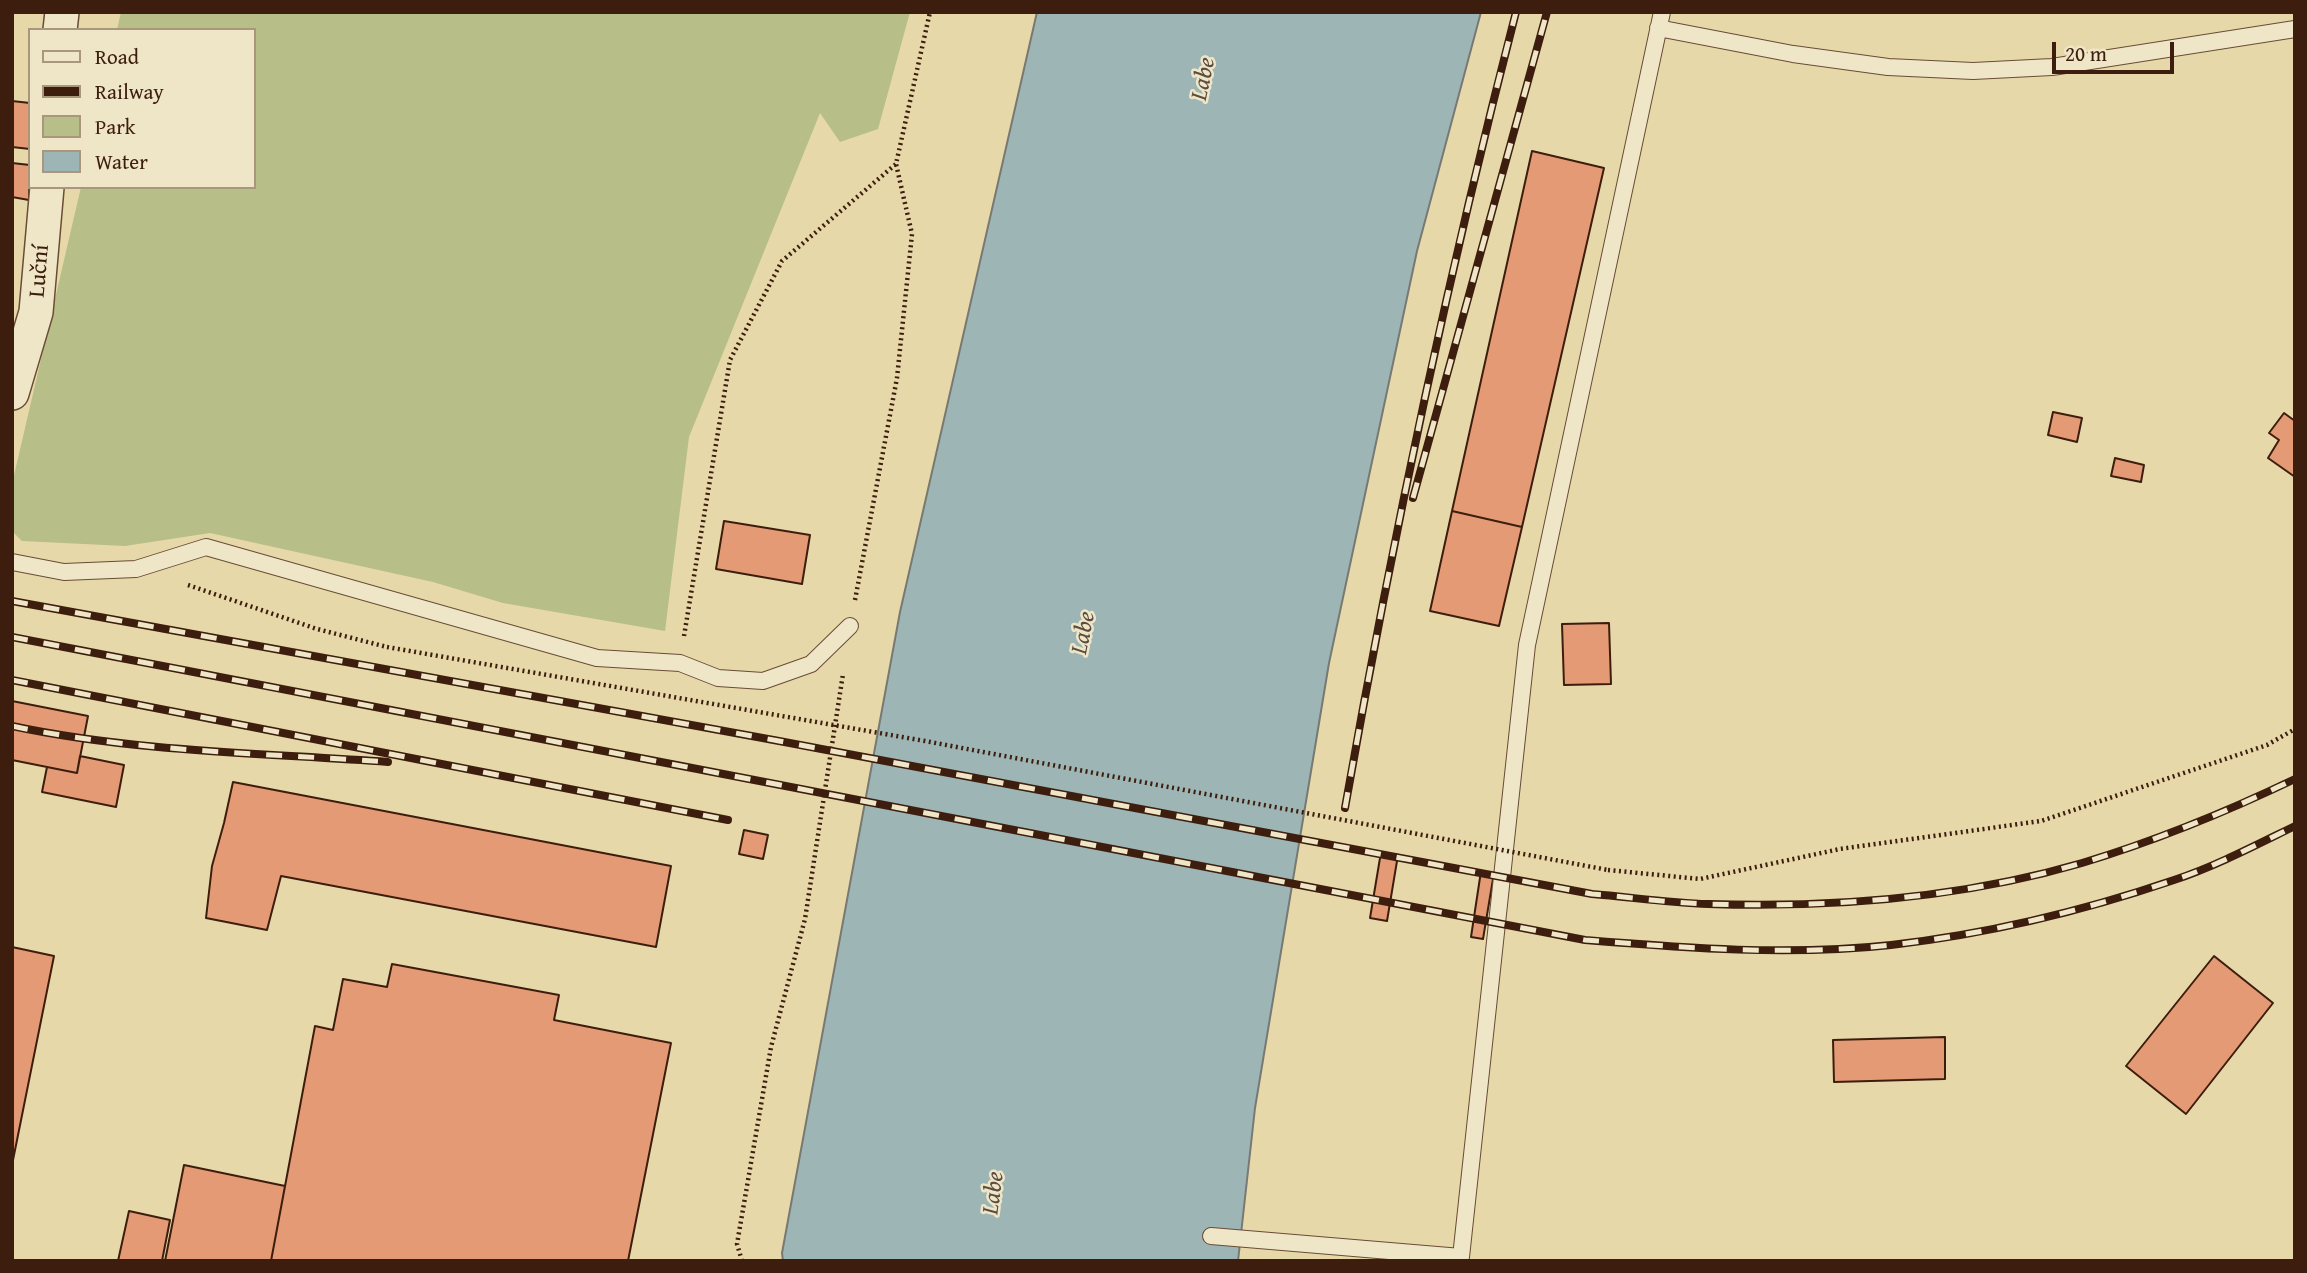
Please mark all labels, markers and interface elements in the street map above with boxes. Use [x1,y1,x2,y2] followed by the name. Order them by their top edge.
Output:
[28,28,256,189] legend
[2055,28,2178,72] scale bar
[2065,38,2107,69] text: 20 m
[95,41,139,72] text: Road
[1185,55,1223,103] water label: Labe
[95,76,164,107] text: Railway
[95,111,136,142] text: Park
[95,146,148,177] text: Water
[24,243,56,299] street label: Luční
[1066,609,1102,657] water label: Labe
[977,1170,1011,1216] water label: Labe

